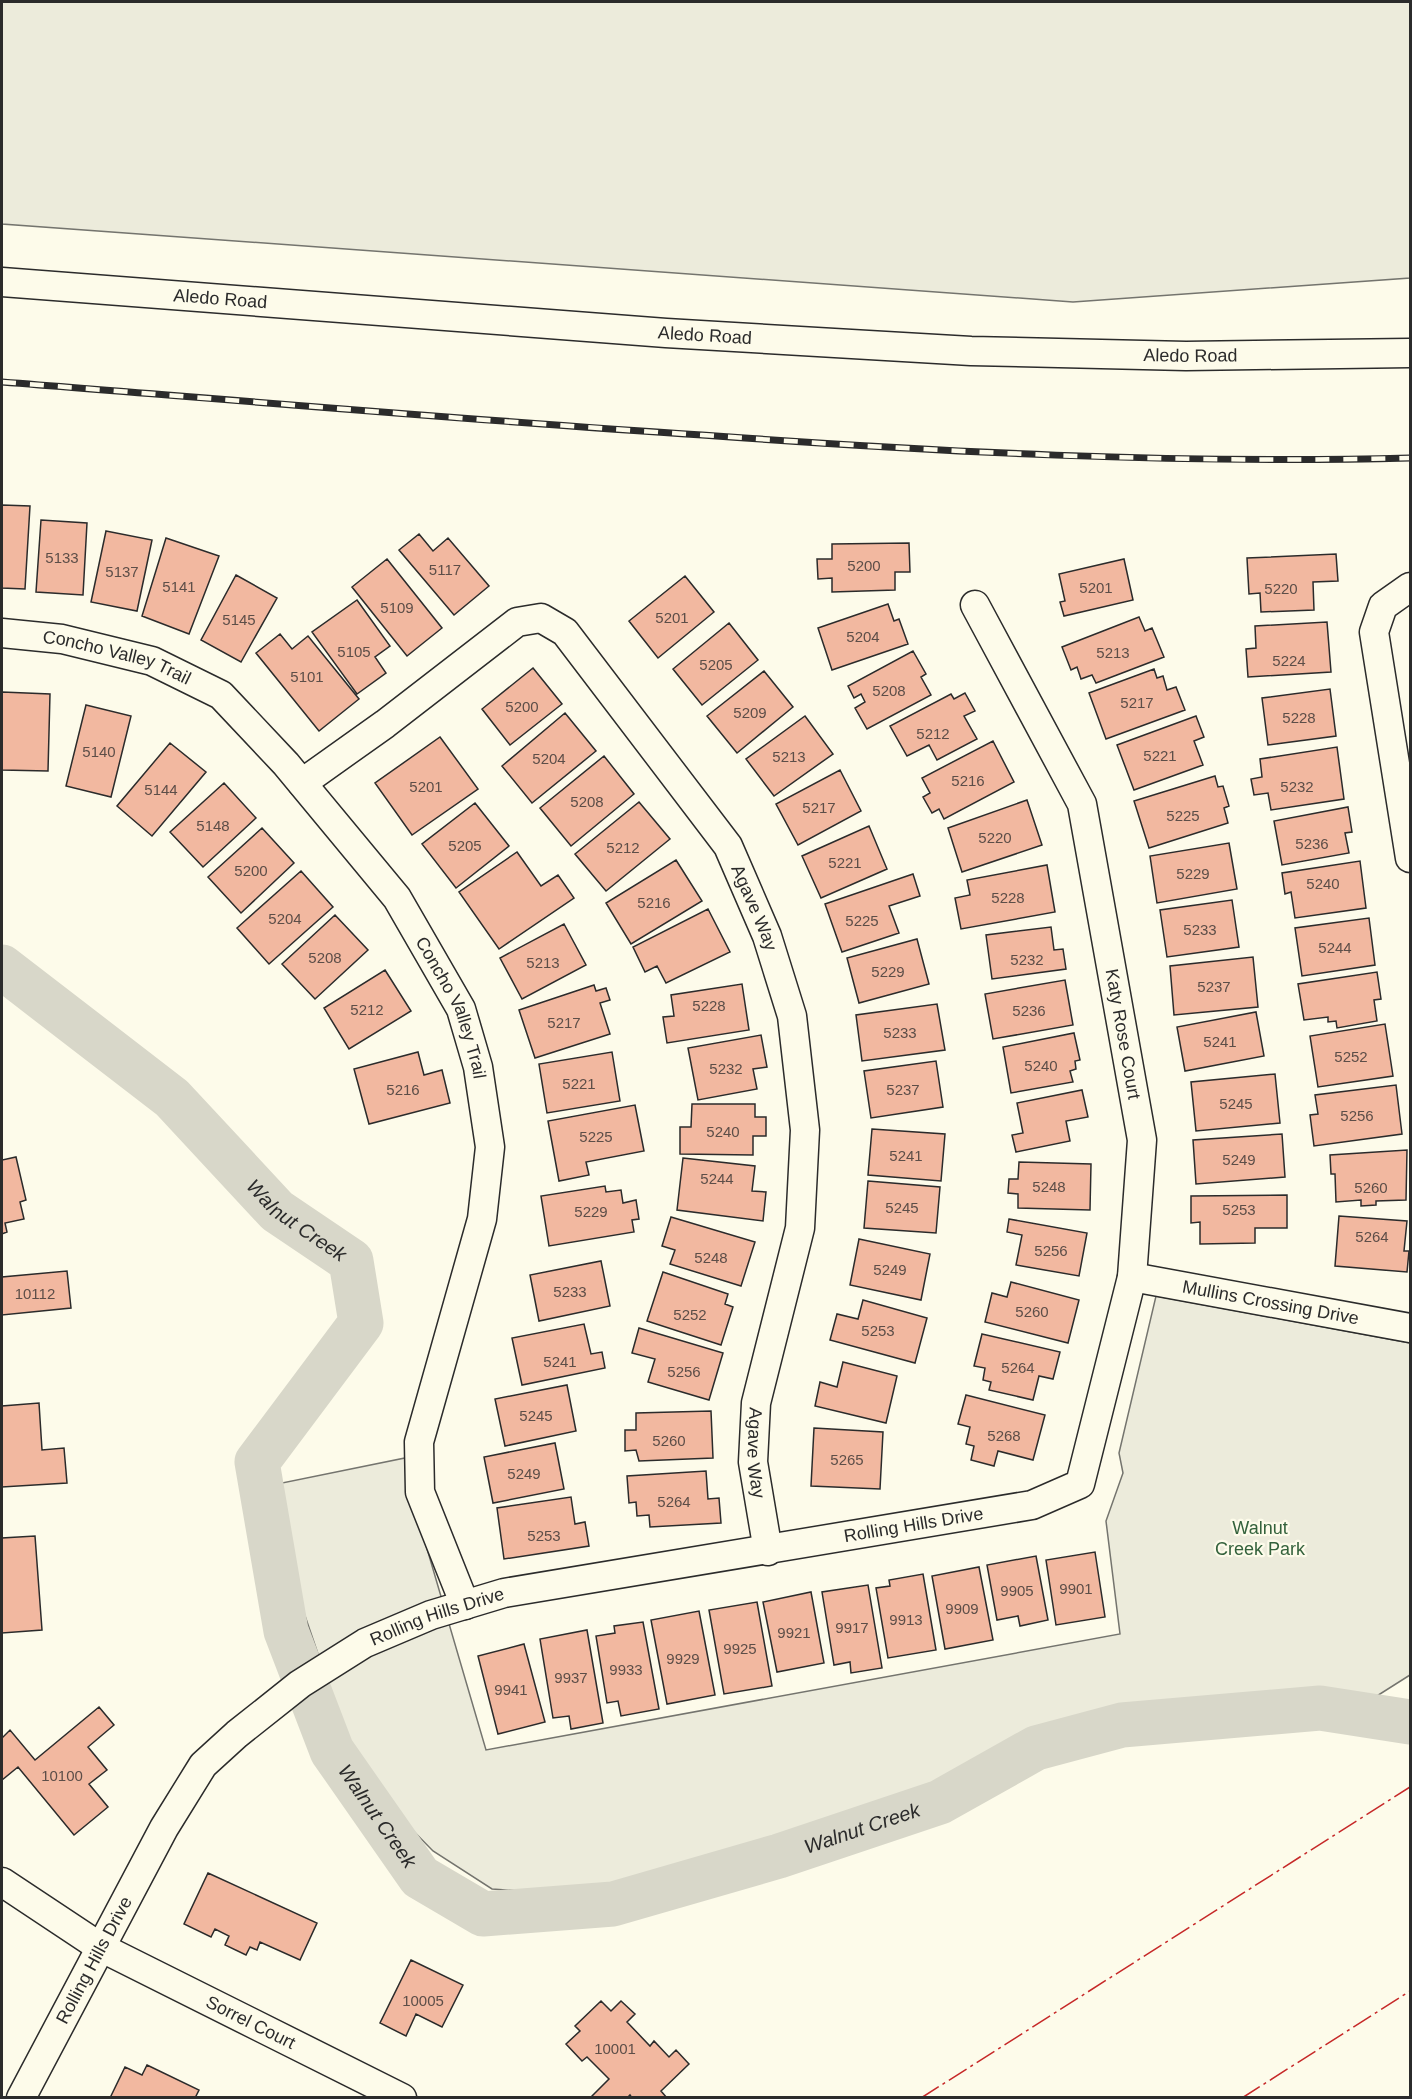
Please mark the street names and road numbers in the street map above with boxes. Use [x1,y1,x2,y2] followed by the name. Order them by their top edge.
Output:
[173,285,268,312] street label: Aledo Road
[657,322,753,348] street label: Aledo Road
[1143,345,1238,366] street label: Aledo Road
[42,627,194,689] street label: Concho Valley Trail
[727,862,781,953] street label: Agave Way
[412,933,490,1080] street label: Concho Valley Trail
[1102,967,1144,1101] street label: Katy Rose Court
[1181,1276,1361,1328] street label: Mullins Crossing Drive
[743,1407,769,1500] street label: Agave Way
[842,1503,985,1546] street label: Rolling Hills Drive
[367,1584,507,1650] street label: Rolling Hills Drive
[52,1893,136,2027] street label: Rolling Hills Drive
[203,1992,299,2053] street label: Sorrel Court

